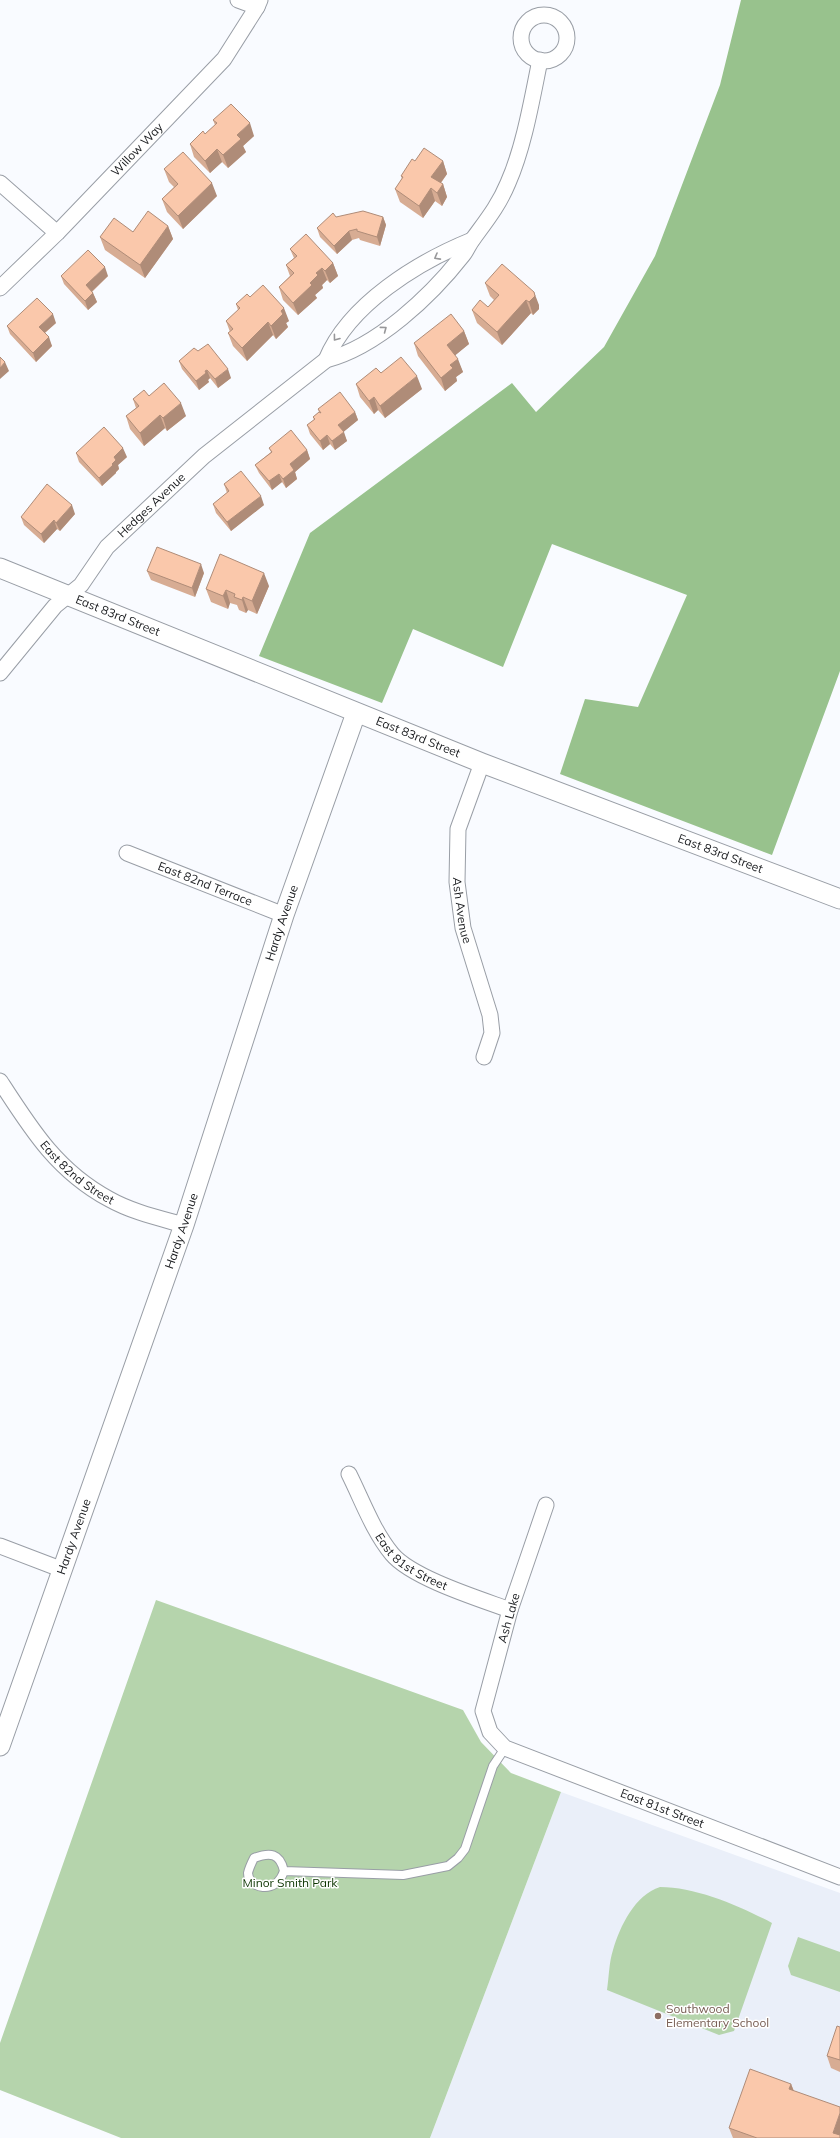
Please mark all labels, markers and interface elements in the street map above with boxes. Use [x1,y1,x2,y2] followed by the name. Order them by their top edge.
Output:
[108,119,166,179] street label: Willow Way
[433,252,441,259] one-way arrow
[380,327,387,334] one-way arrow
[334,333,341,340] one-way arrow
[114,470,188,540] street label: Hedges Avenue
[74,591,162,639] street label: East 83rd Street
[374,713,463,760] street label: East 83rd Street
[676,830,765,876] street label: East 83rd Street
[156,858,255,909] street label: East 82nd Terrace
[450,877,475,945] street label: Ash Avenue
[262,883,301,963] street label: Hardy Avenue
[37,1137,117,1207] street label: East 82nd Street
[161,1191,201,1271] street label: Hardy Avenue
[53,1497,94,1576] street label: Hardy Avenue
[372,1530,450,1593] street label: East 81st Street
[494,1591,523,1645] street label: Ash Lake
[618,1785,706,1831] street label: East 81st Street
[242,1875,338,1890] park label: Minor Smith Park
[666,2001,769,2030] place label: Southwood Elementary School
[653,2011,663,2021] marker: Southwood Elementary School

